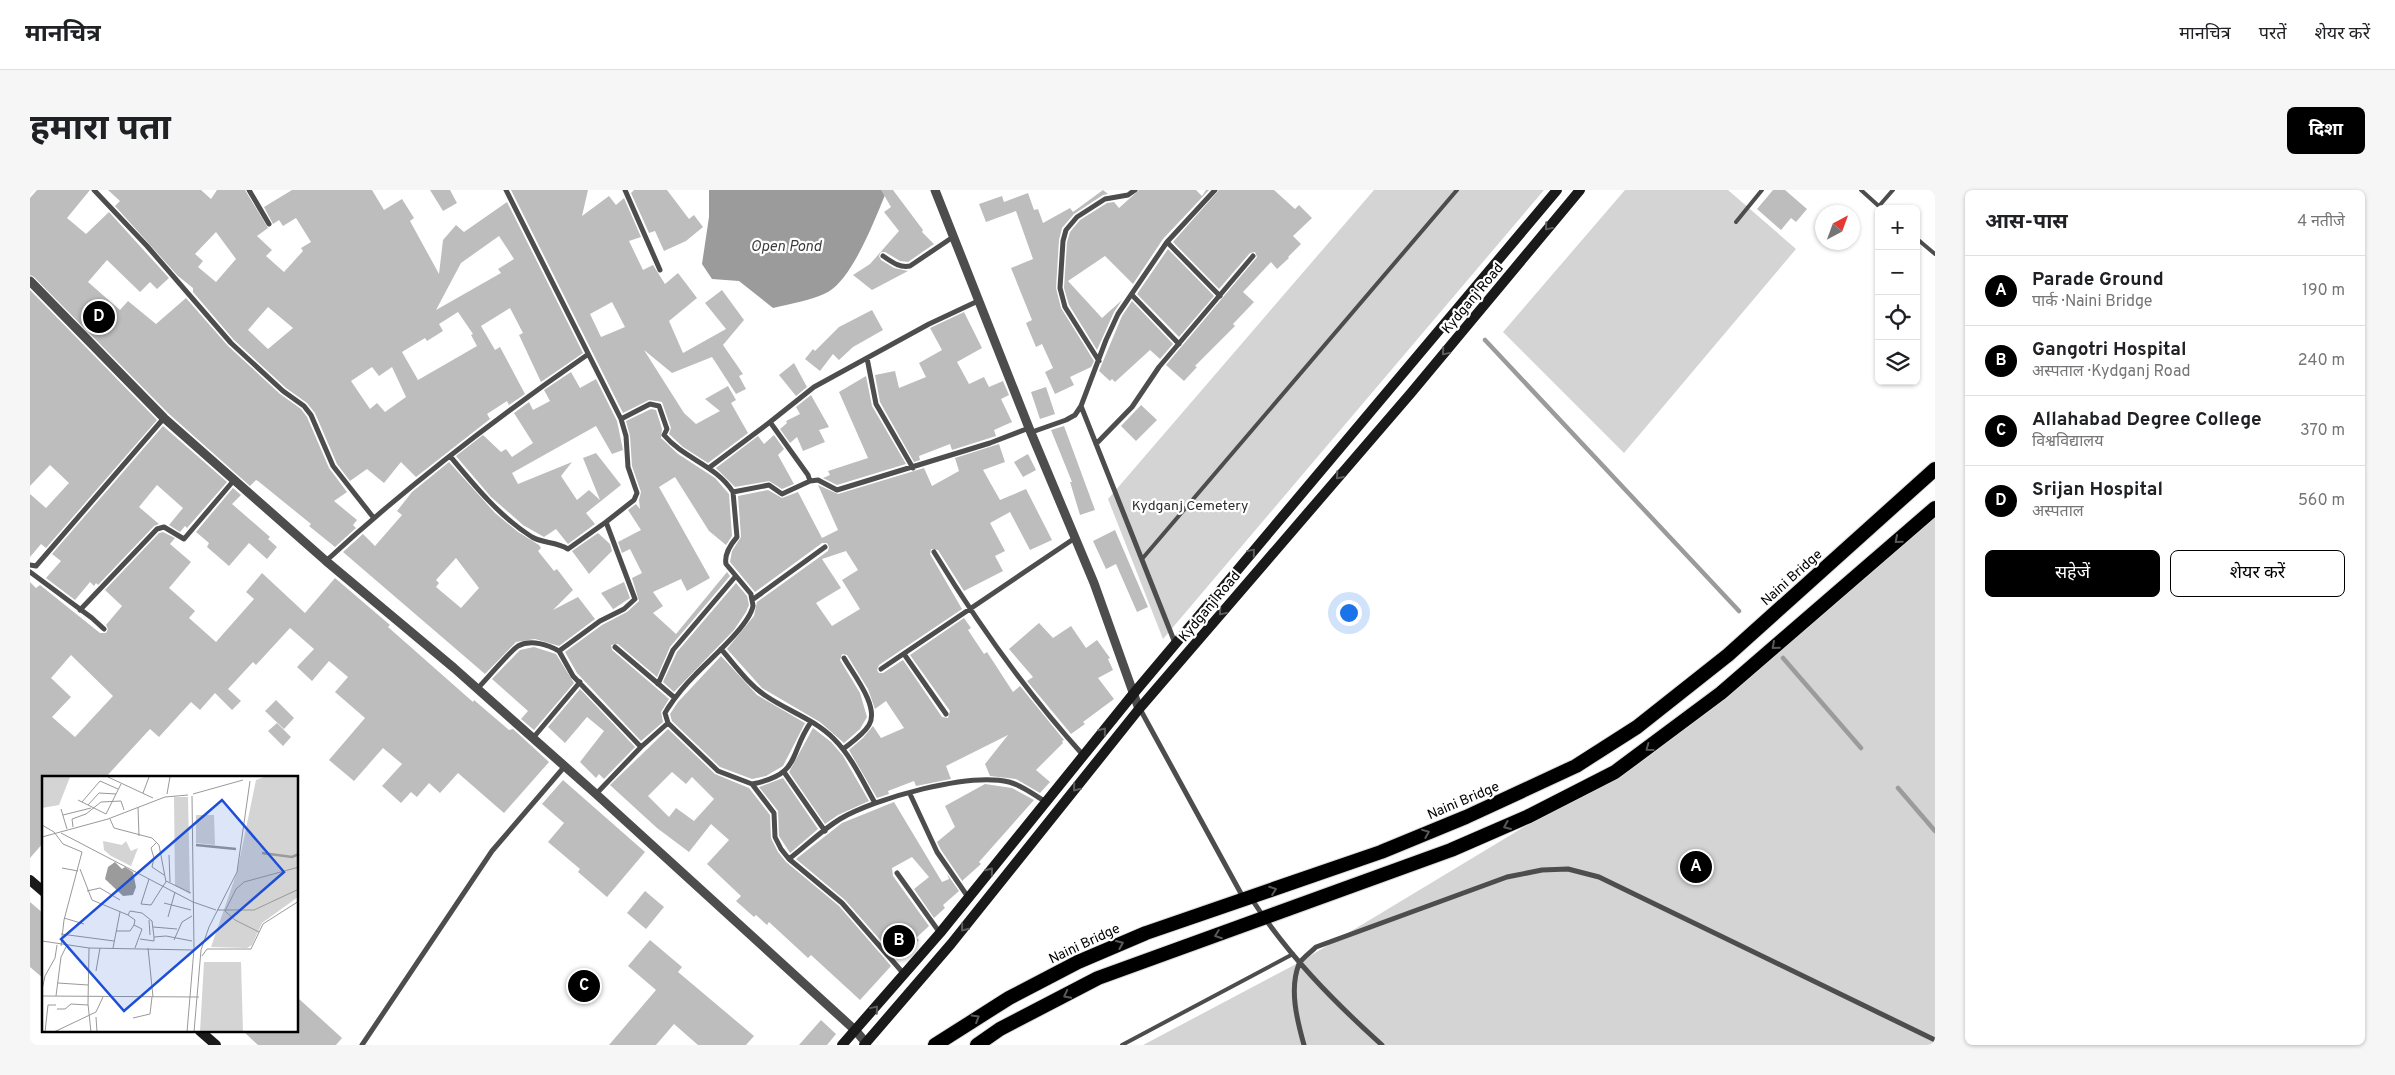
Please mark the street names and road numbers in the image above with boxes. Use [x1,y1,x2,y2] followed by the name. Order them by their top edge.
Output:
[1439,260,1508,338] street label: Kydganj Road
[1758,546,1826,610] street label: Naini Bridge
[1176,568,1245,646] street label: Kydganj Road
[1425,779,1502,824] street label: Naini Bridge
[1046,920,1123,968] street label: Naini Bridge

